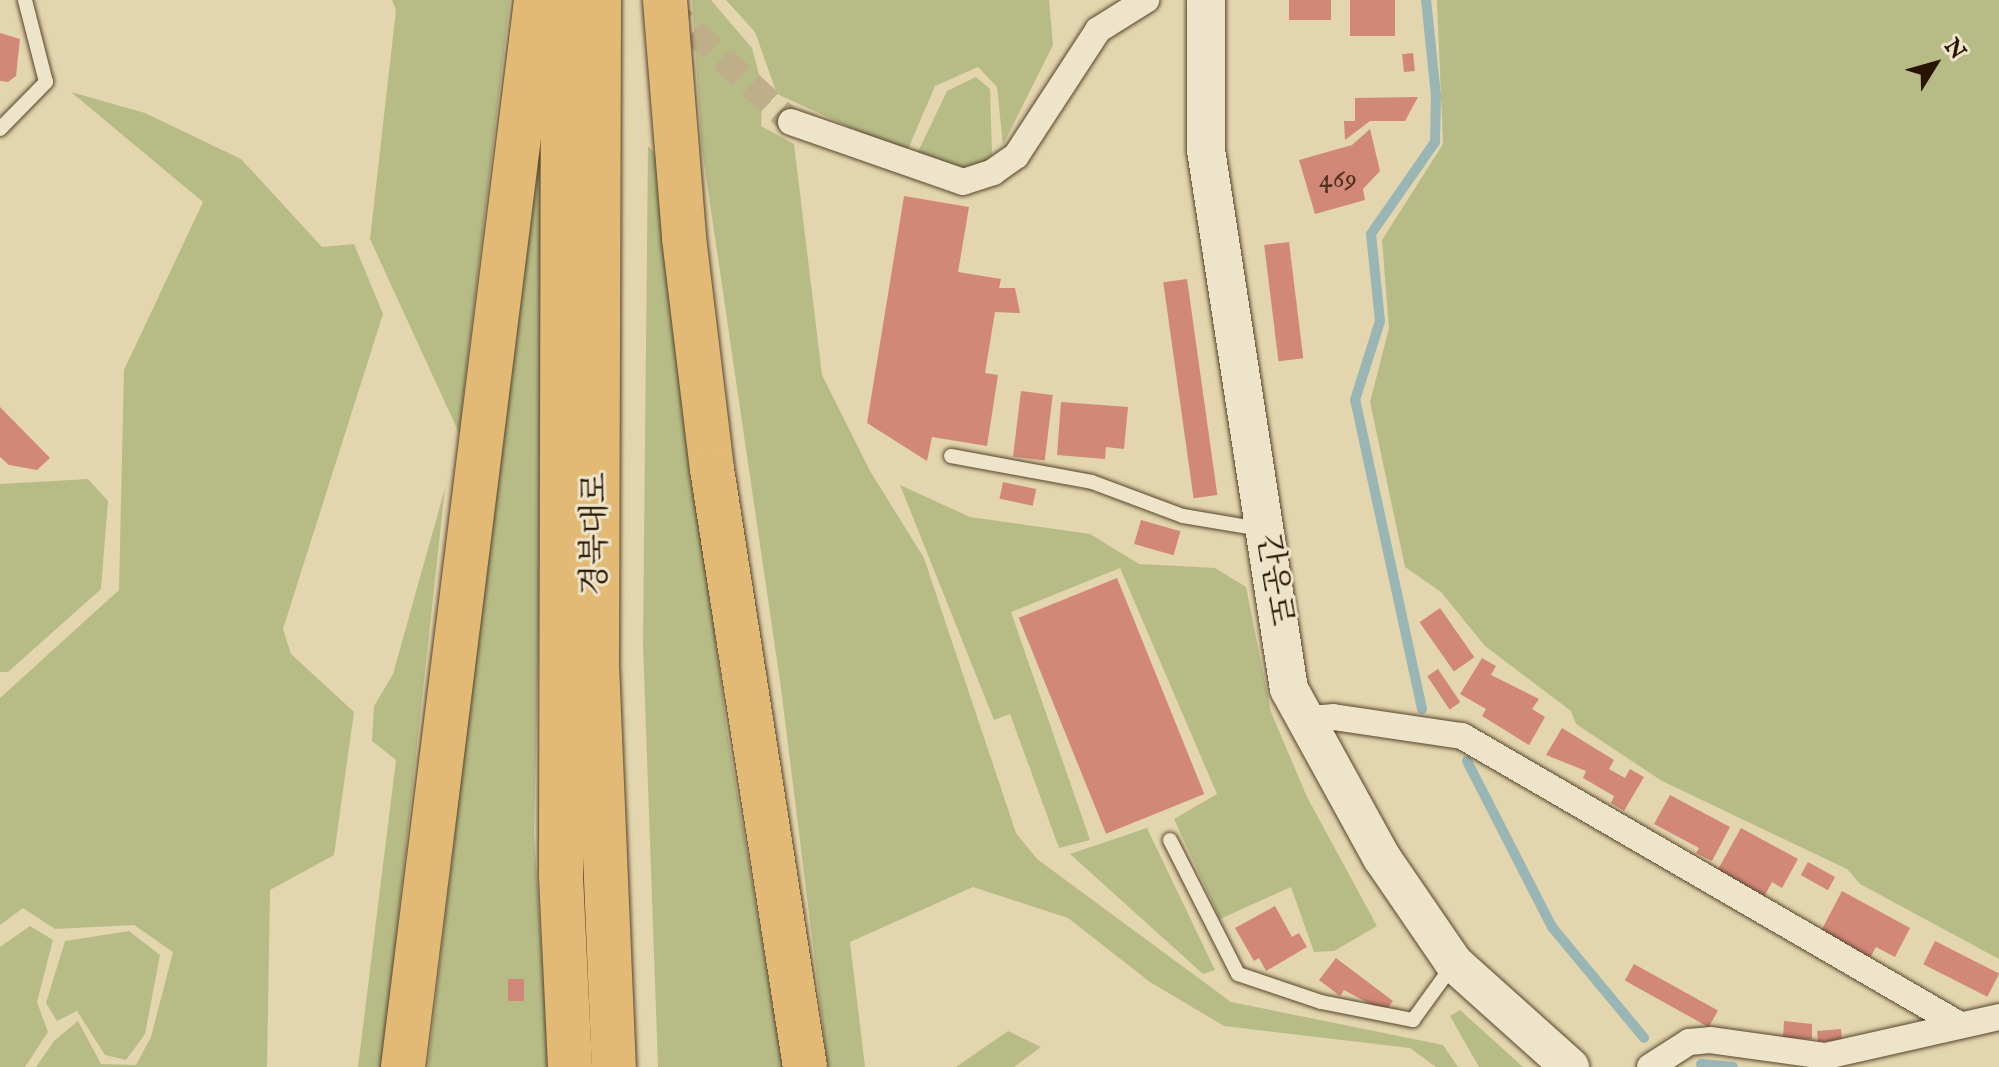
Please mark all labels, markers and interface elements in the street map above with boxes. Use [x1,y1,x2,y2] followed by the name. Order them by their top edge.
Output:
[1895,24,1975,104] north arrow
[1937,34,1971,66] text: N
[1319,163,1357,197] house number: 469
[578,472,616,596] street label: 경북대로
[1247,531,1299,629] street label: 간운로

